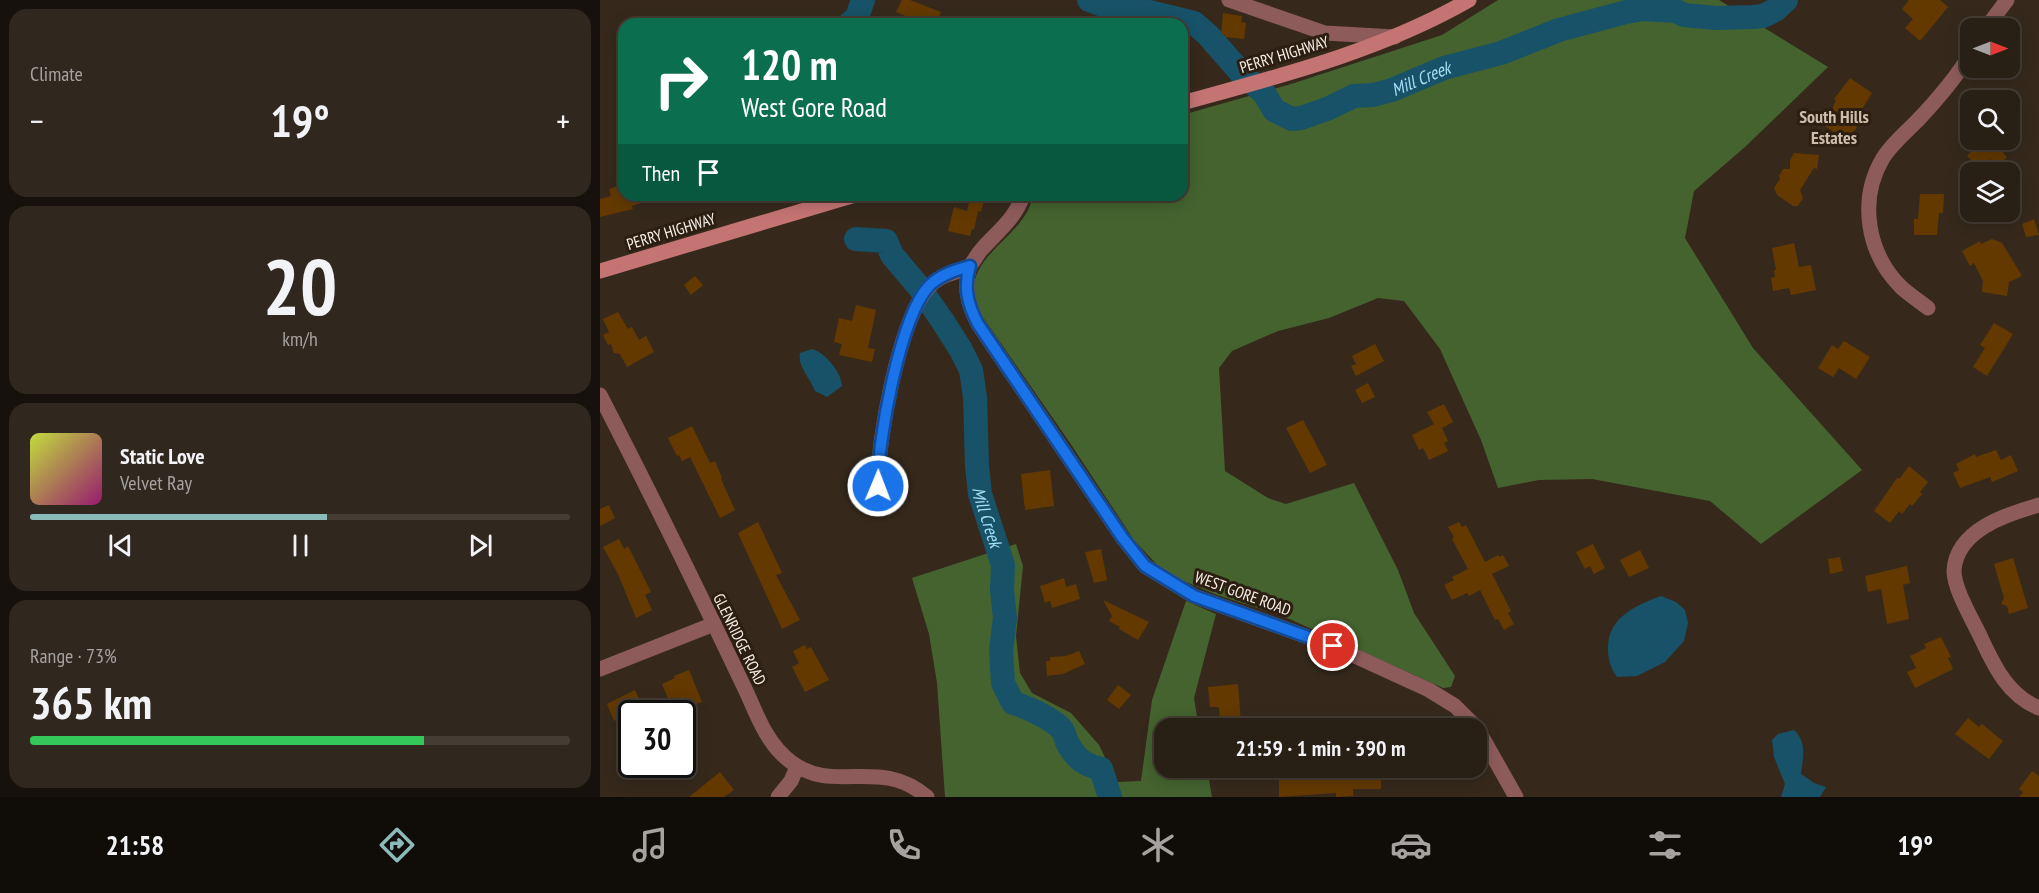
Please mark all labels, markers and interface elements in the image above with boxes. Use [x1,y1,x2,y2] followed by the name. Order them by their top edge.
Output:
[1960,18,2020,78] north arrow
[1960,18,2020,222] map controls
[1237,31,1332,77] street label: PERRY HIGHWAY
[741,37,838,92] text: 120 m
[642,42,720,120] icon: right
[1388,55,1455,101] water label: Mill Creek
[30,61,83,87] text: Climate
[741,90,887,124] text: West Gore Road
[1960,90,2020,150] button: search
[270,91,330,149] text: 19°
[30,99,44,142] text: −
[556,99,570,142] text: +
[1799,105,1869,149] district label: South Hills Estates
[692,156,725,189] icon: arrive
[642,159,680,187] text: Then
[1960,162,2020,222] button: layers
[624,208,719,254] street label: PERRY HIGHWAY
[263,236,337,337] text: 20
[282,326,318,352] text: km/h
[120,442,205,470] text: Static Love
[846,454,910,518] position arrow
[120,470,192,496] text: Velvet Ray
[968,486,1009,552] water label: Mill Creek
[104,529,137,562] icon: previous
[284,529,317,562] icon: pause
[464,529,497,562] icon: next
[1192,566,1294,620] street label: WEST GORE ROAD
[709,590,771,688] street label: GLENRIDGE ROAD
[1307,620,1358,671] pin
[1316,629,1349,662] icon: arrive
[30,643,117,669] text: Range · 73%
[30,673,152,731] text: 365 km
[618,700,696,778] speed limit sign: 30
[1235,734,1406,762] text: 21:59 · 1 min · 390 m
[376,824,418,866] icon: directions
[629,824,671,866] icon: music
[883,824,925,866] icon: phone
[1137,824,1179,866] icon: climate
[1390,824,1432,866] icon: car
[1644,824,1686,866] icon: filters
[106,828,164,862] text: 21:58
[1897,828,1933,862] text: 19°

